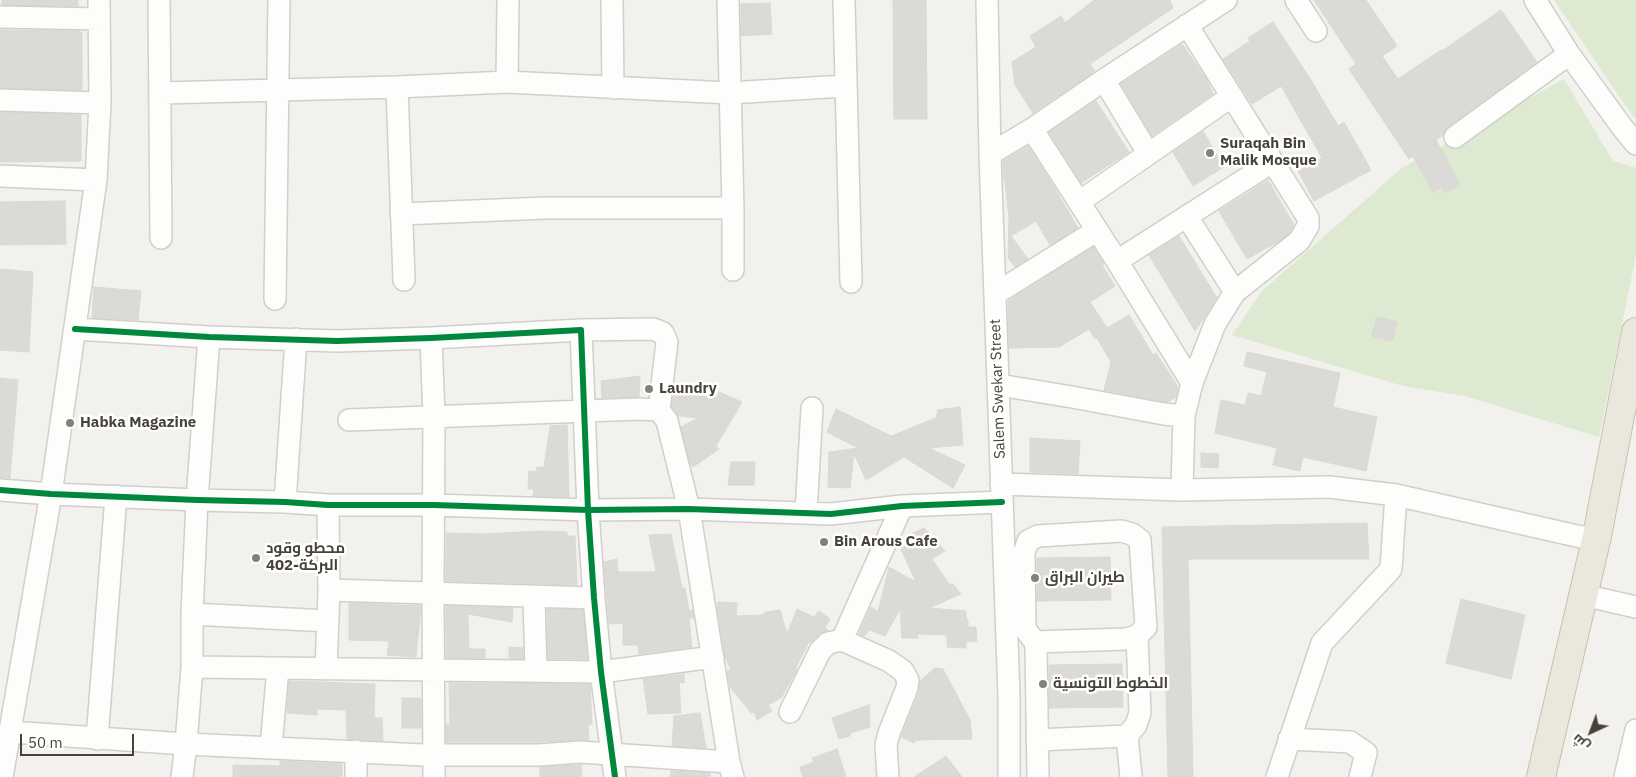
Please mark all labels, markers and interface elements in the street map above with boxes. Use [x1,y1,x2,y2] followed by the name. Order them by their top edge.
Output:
[1220,135,1317,170] place label: Suraqah Bin Malik Mosque
[1204,147,1216,159] marker: Suraqah Bin Malik Mosque
[987,319,1009,459] street label: Salem Swekar Street
[659,380,717,398] place label: Laundry
[643,383,655,395] marker: Laundry
[80,414,196,432] place label: Habka Magazine
[64,417,76,429] marker: Habka Magazine
[834,533,938,551] place label: Bin Arous Cafe
[818,536,830,548] marker: Bin Arous Cafe
[266,540,345,575] place label: محطو وقود 402-البركة
[250,552,262,564] marker: محطو وقود 402-البركة
[1045,569,1125,587] place label: طيران البراق
[1029,572,1041,584] marker: طيران البراق
[1053,675,1168,693] place label: الخطوط التونسية
[1037,678,1049,690] marker: الخطوط التونسية
[1566,707,1616,757] north arrow
[22,724,136,756] scale bar
[1568,730,1593,756] text: ش
[28,733,63,752] text: 50 m

